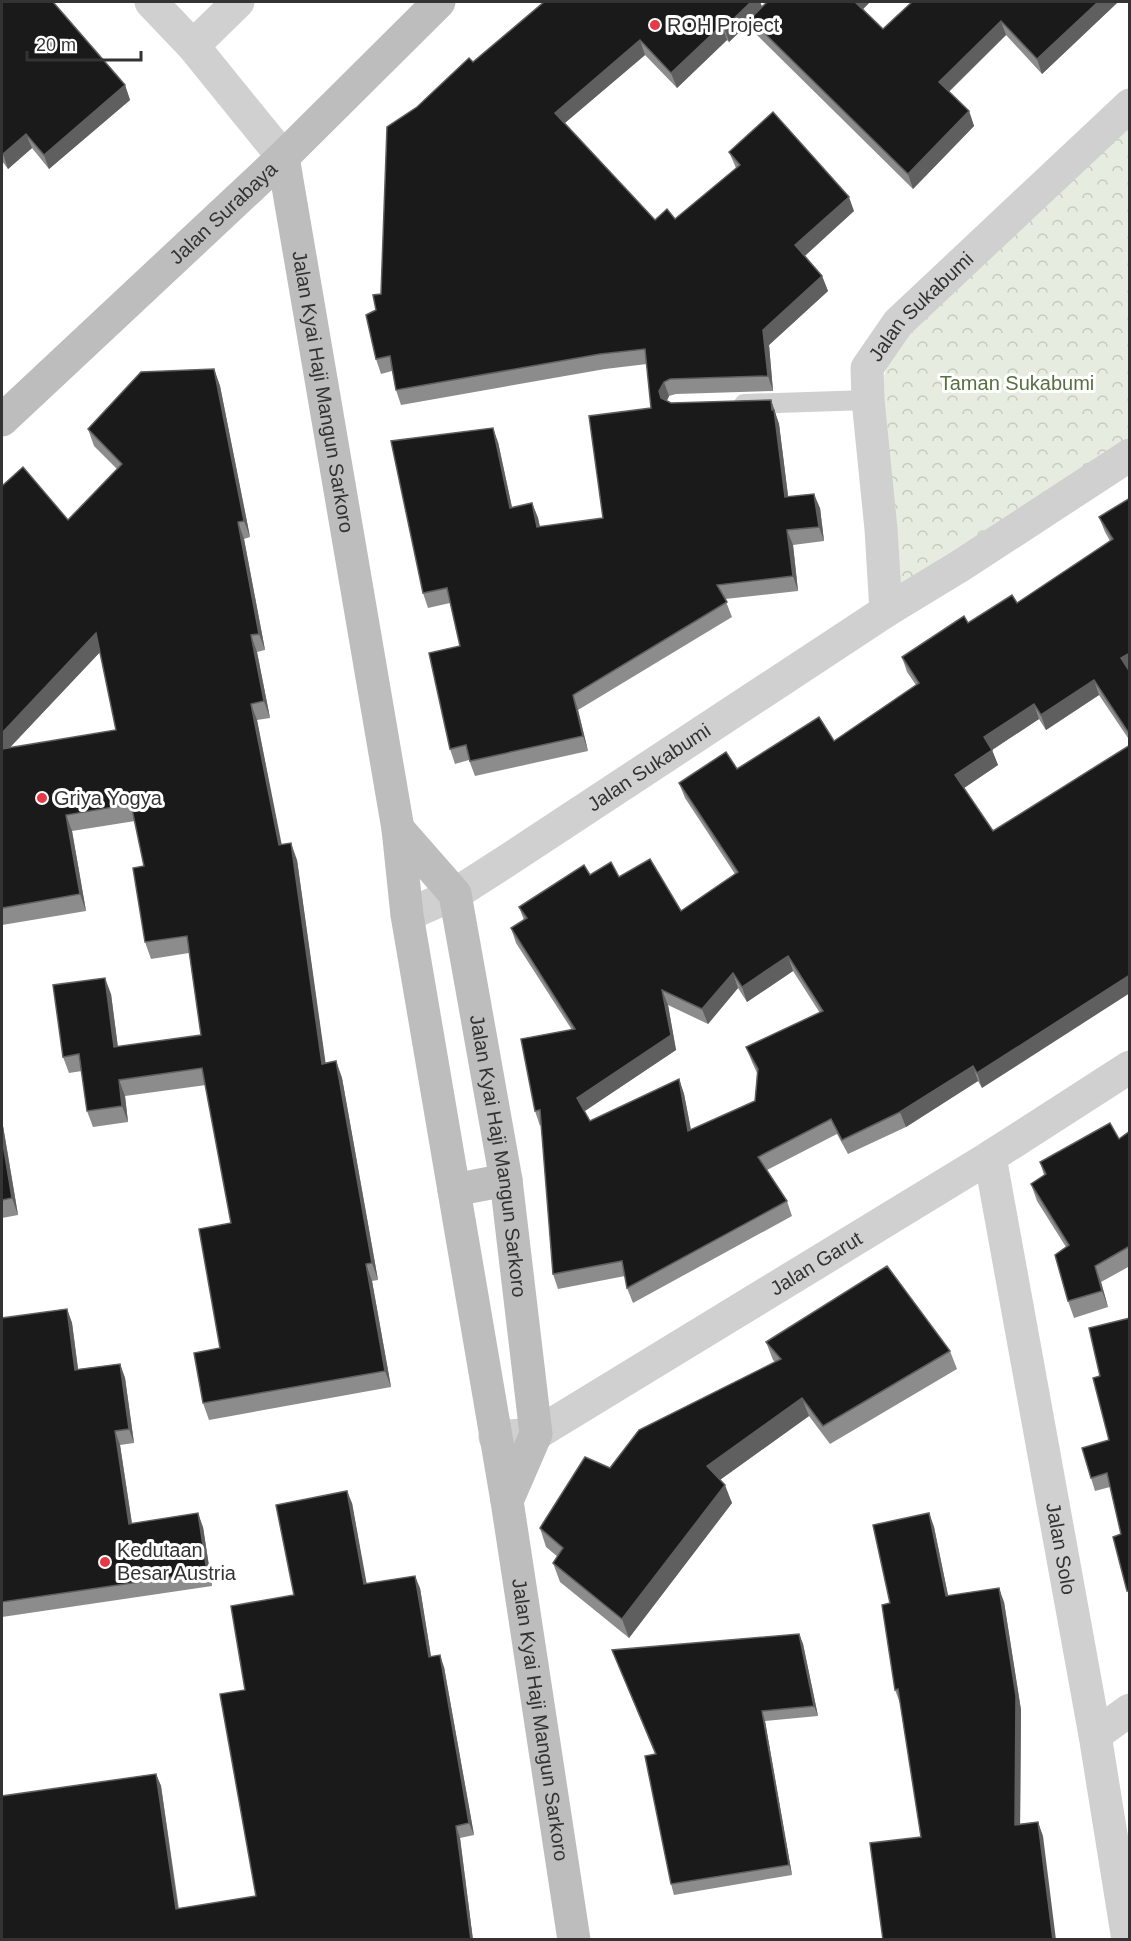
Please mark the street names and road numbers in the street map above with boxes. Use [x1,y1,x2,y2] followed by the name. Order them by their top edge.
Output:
[165,157,282,268] street label: Jalan Surabaya
[864,247,977,365] street label: Jalan Sukabumi
[288,249,358,534] street label: Jalan Kyai Haji Mangun Sarkoro
[583,719,714,816] street label: Jalan Sukabumi
[466,1013,531,1298] street label: Jalan Kyai Haji Mangun Sarkoro
[766,1227,866,1300] street label: Jalan Garut
[1042,1501,1080,1597] street label: Jalan Solo
[508,1577,573,1863] street label: Jalan Kyai Haji Mangun Sarkoro

